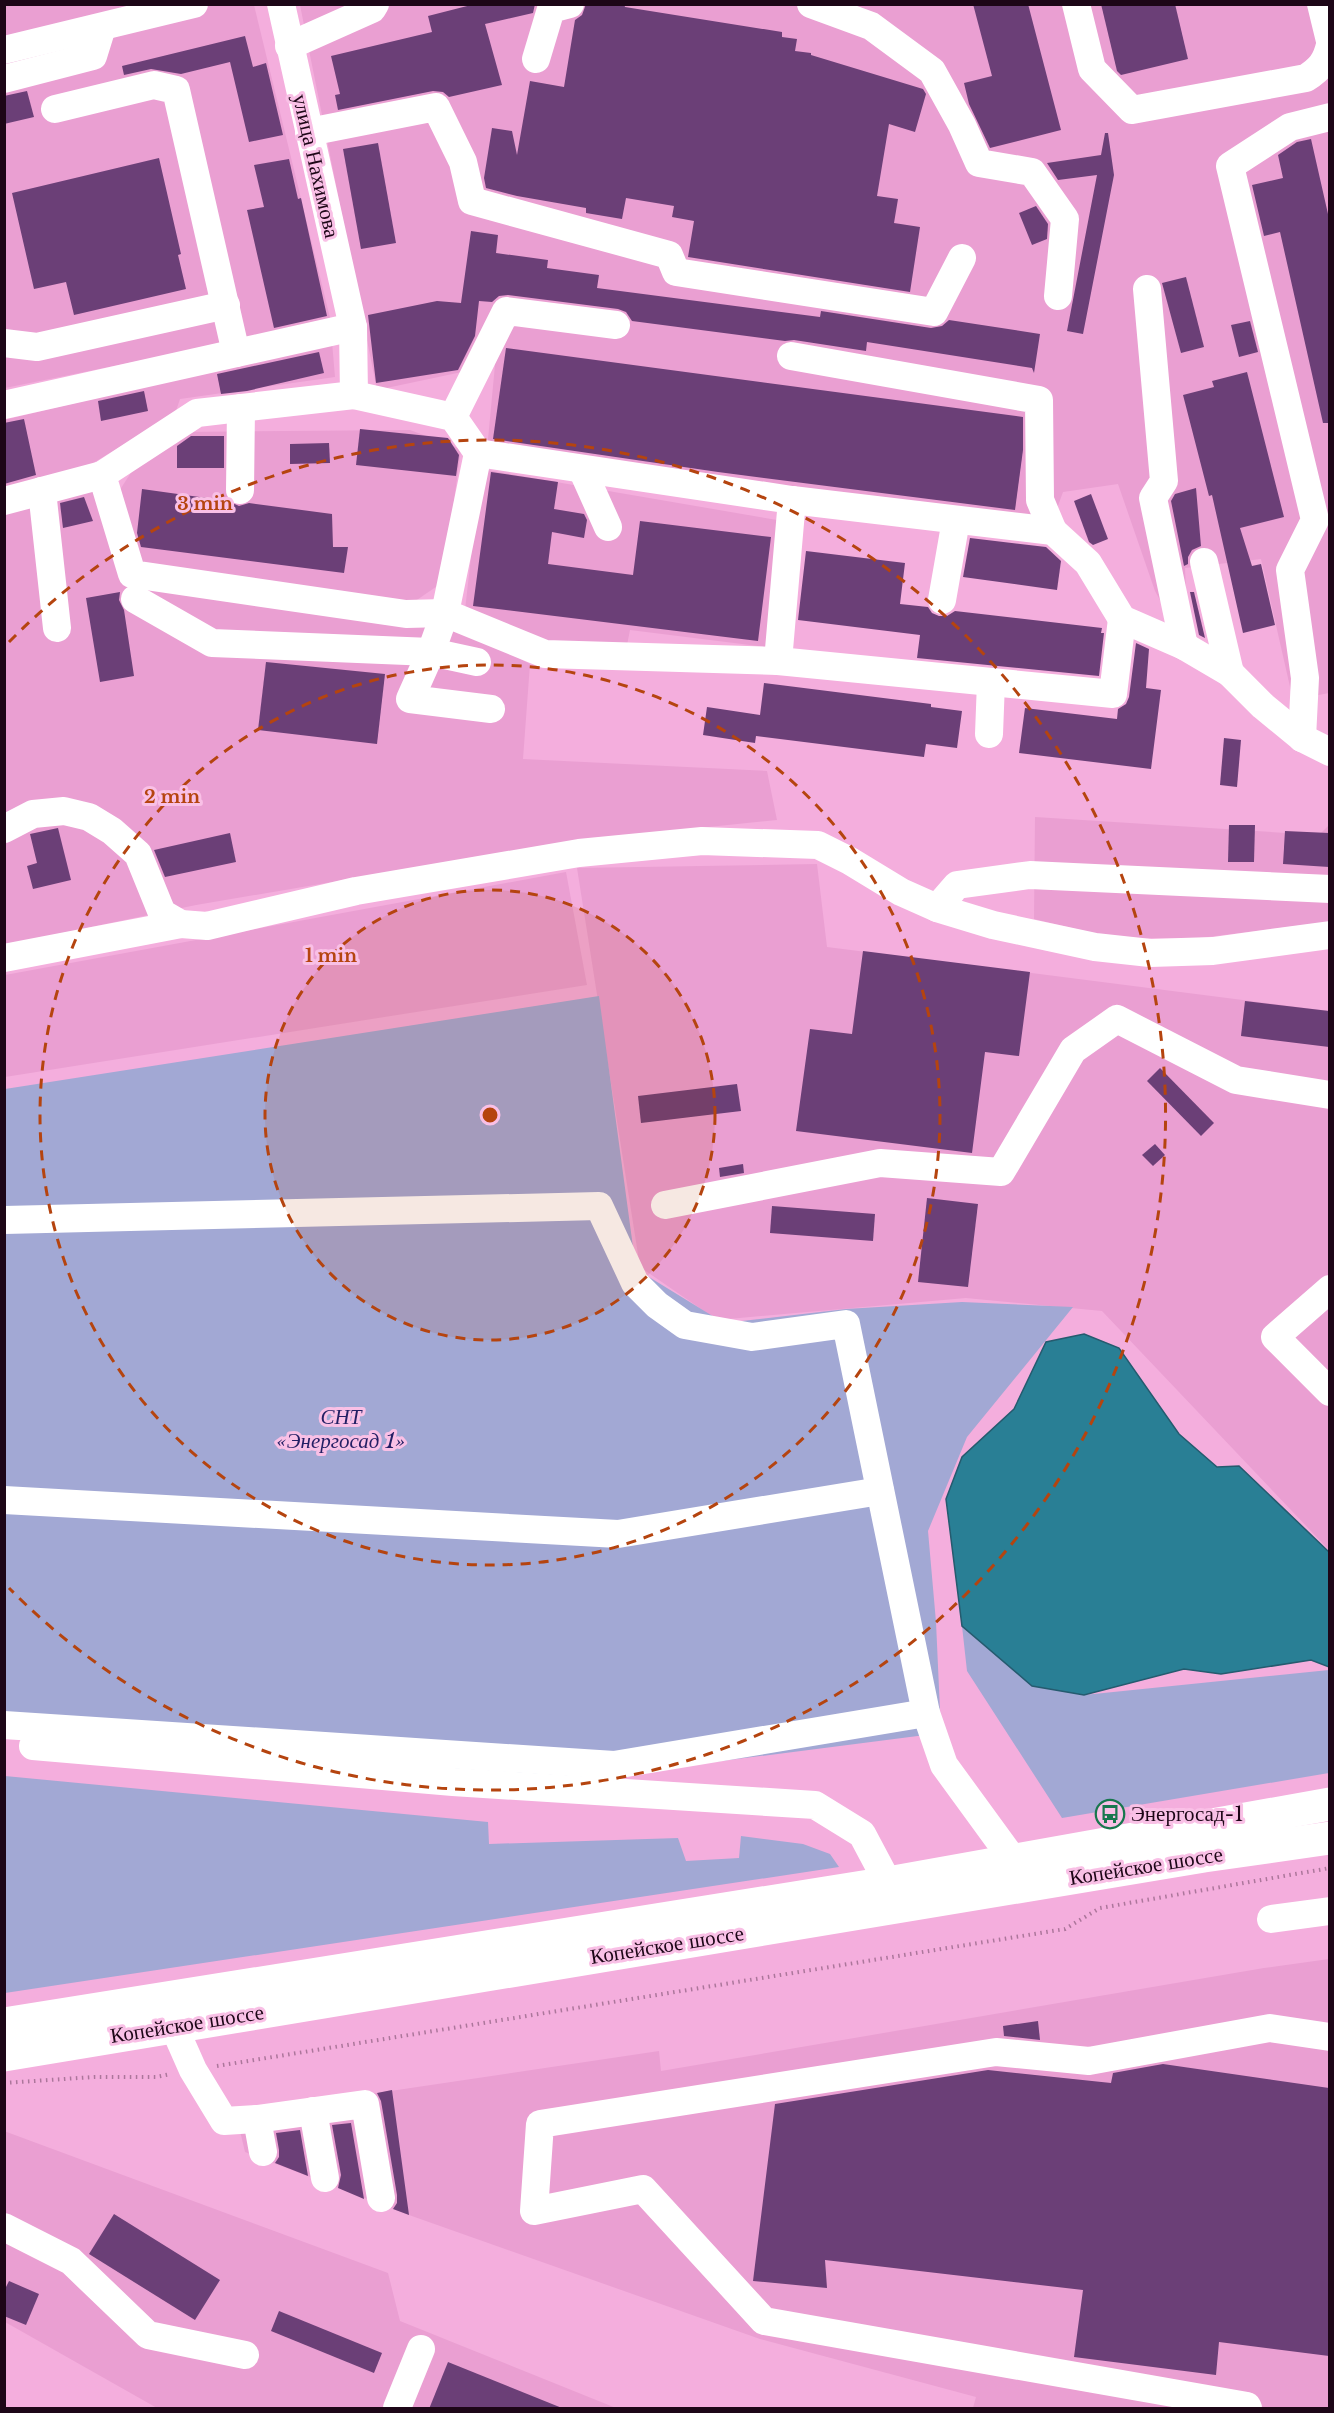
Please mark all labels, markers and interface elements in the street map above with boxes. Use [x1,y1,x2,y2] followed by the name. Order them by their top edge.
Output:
[287,92,345,241] street label: улица Нахимова
[177,493,233,515] text: 3 min
[144,786,200,808] text: 2 min
[305,945,357,967] text: 1 min
[480,1105,500,1125] centre of rings
[277,1404,405,1454] park label: СНТ «Энергосад 1»
[1094,1798,1126,1830] bus stop icon: Энергосад-1
[1131,1801,1244,1827] place label: Энергосад-1
[1067,1841,1225,1891] street label: Копейское шоссе
[588,1920,746,1970] street label: Копейское шоссе
[108,1999,266,2049] street label: Копейское шоссе

